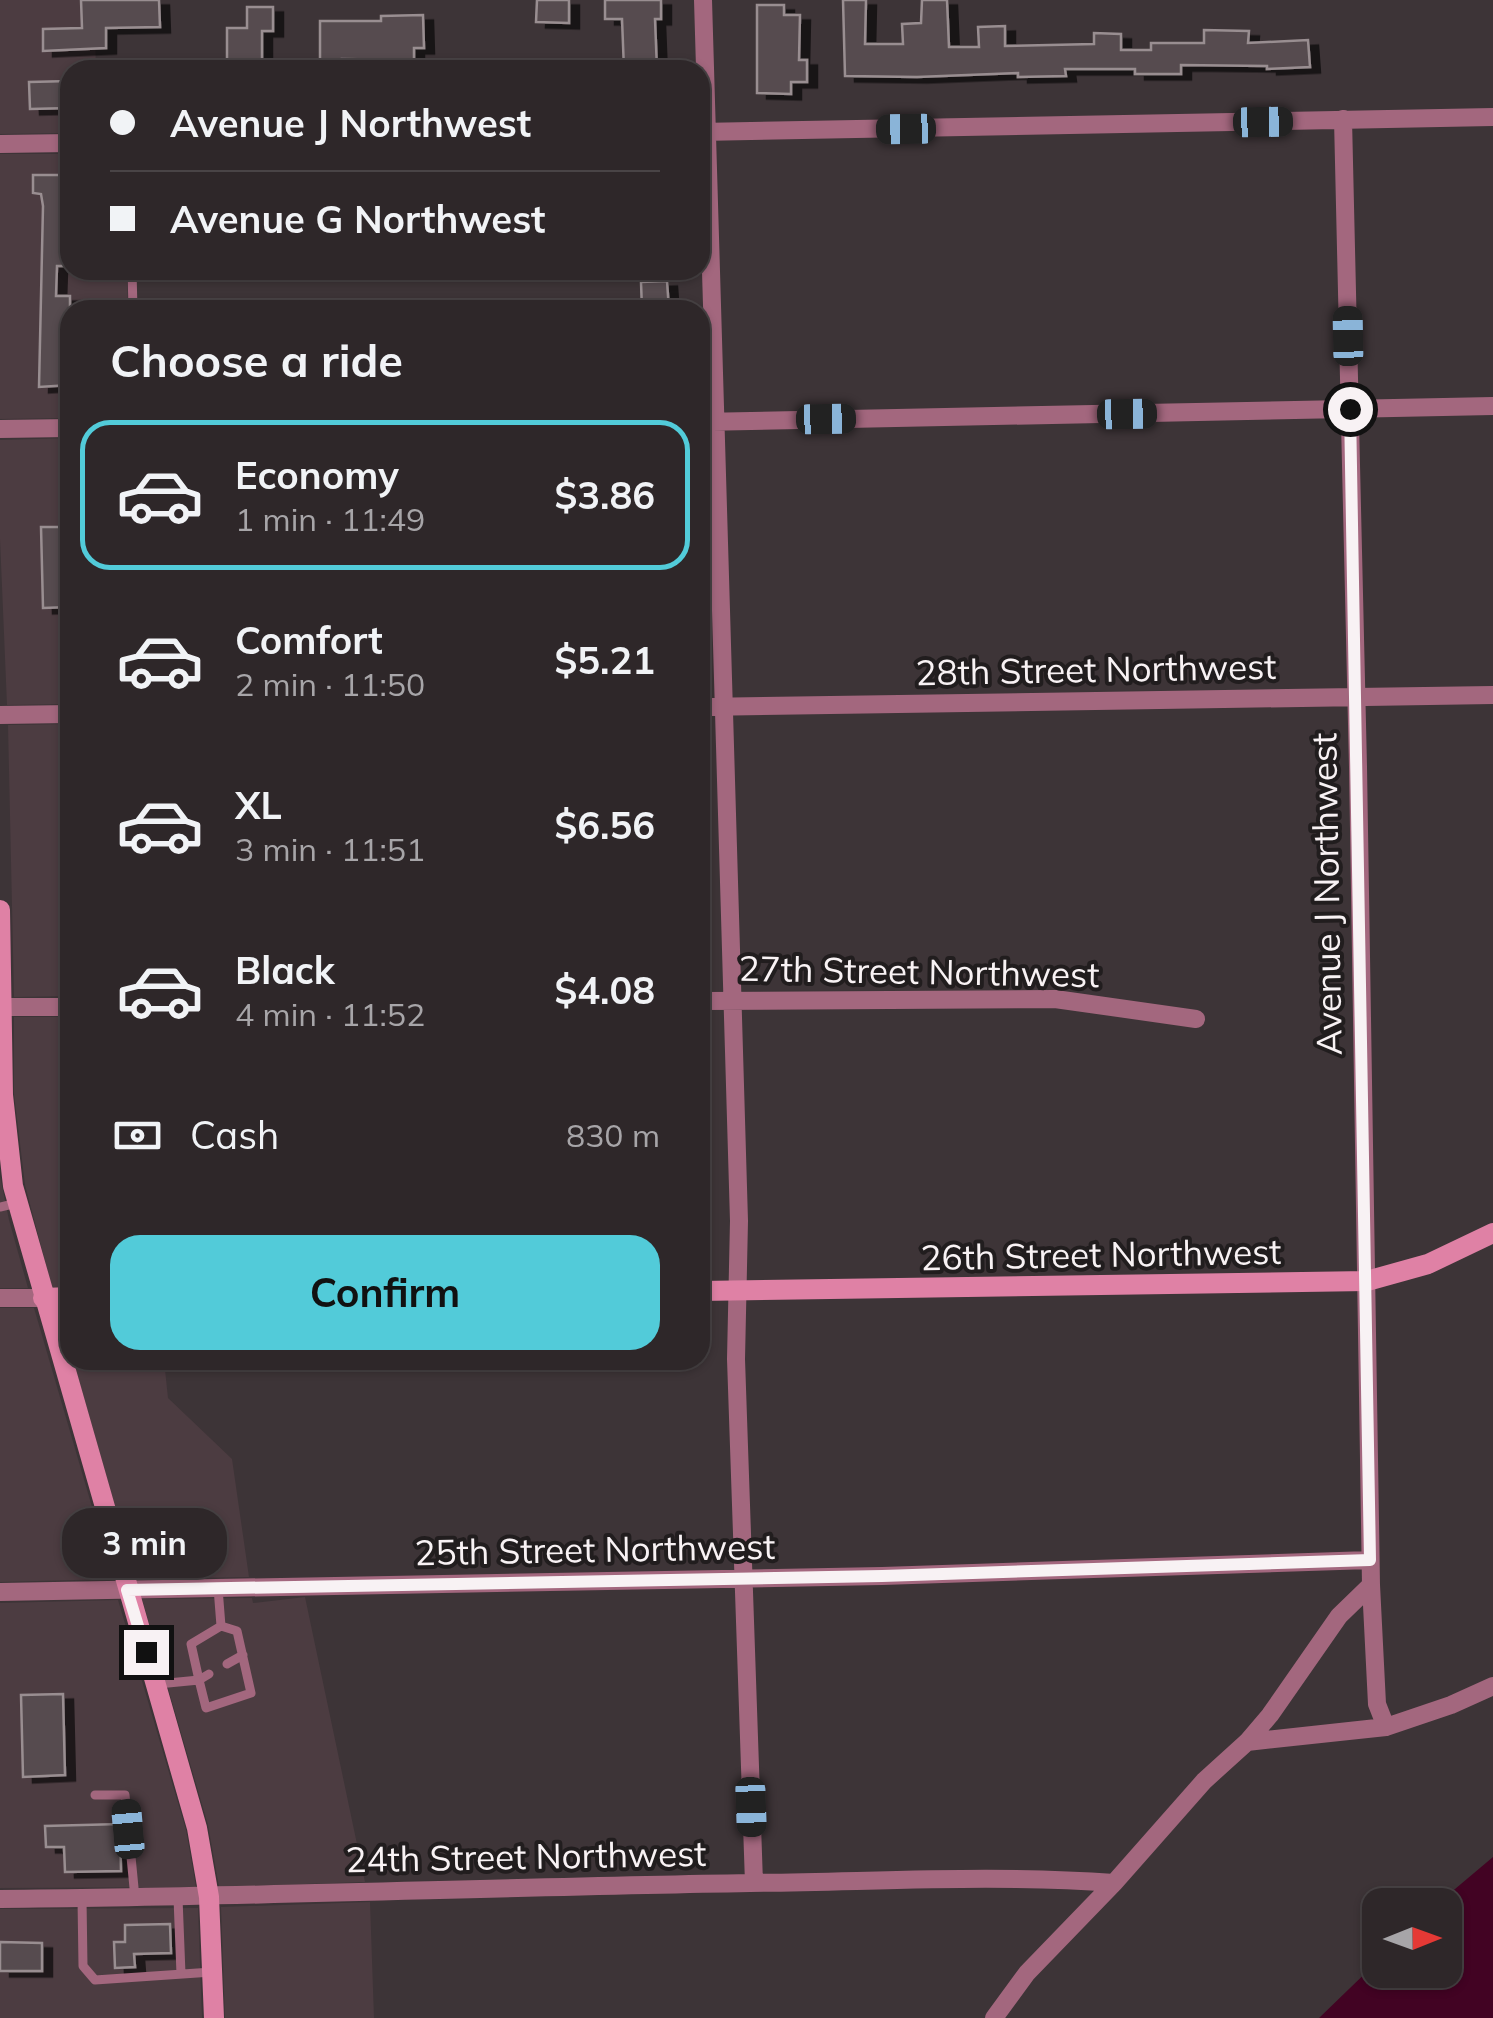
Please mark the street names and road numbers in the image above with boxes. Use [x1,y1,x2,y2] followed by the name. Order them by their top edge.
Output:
[915,644,1277,694] street label: 28th Street Northwest
[1301,732,1351,1056] street label: Avenue J Northwest
[738,946,1100,996] street label: 27th Street Northwest
[920,1229,1282,1279] street label: 26th Street Northwest
[414,1524,776,1574] street label: 25th Street Northwest
[345,1831,707,1881] street label: 24th Street Northwest

